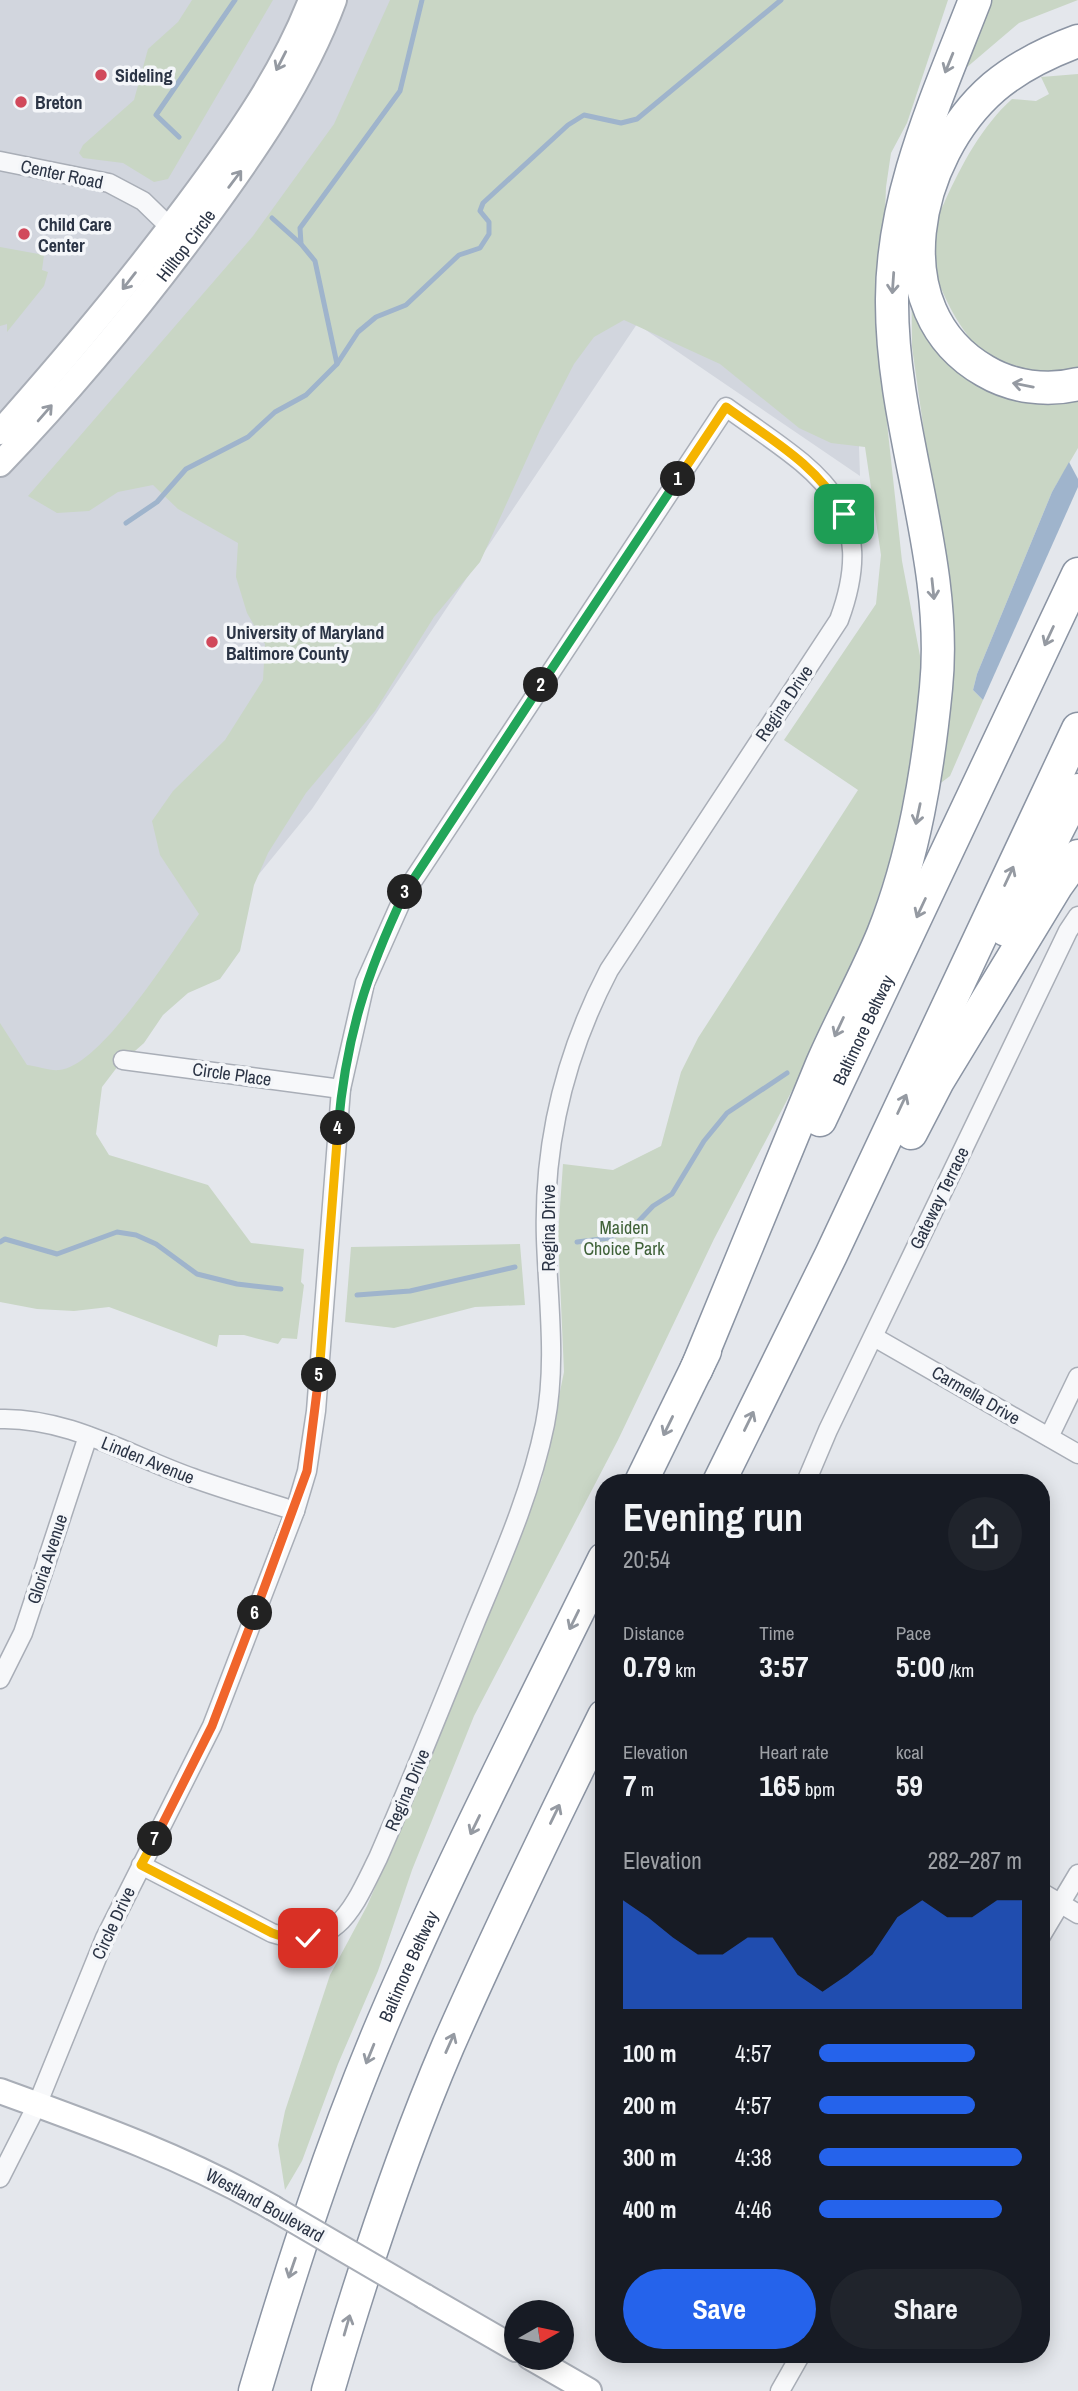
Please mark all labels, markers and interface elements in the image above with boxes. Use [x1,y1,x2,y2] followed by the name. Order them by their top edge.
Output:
[274,50,288,71] one-way arrow
[942,52,955,74] one-way arrow
[115,63,172,88] place label: Sideling
[93,67,109,83] marker: Sideling
[35,90,83,115] place label: Breton
[13,94,29,110] marker: Breton
[18,153,106,195] street label: Center Road
[227,170,242,189] one-way arrow
[150,204,221,286] street label: Hilltop Circle
[38,212,112,258] place label: Child Care Center
[16,226,32,242] marker: Child Care Center
[886,271,899,293] one-way arrow
[121,272,136,290] one-way arrow
[1012,377,1035,391] one-way arrow
[37,404,53,422] one-way arrow
[660,462,696,496] pin: 1
[673,465,682,491] text: 1
[814,484,874,544] pin
[825,495,863,533] icon: arrive
[926,577,939,599] one-way arrow
[226,620,384,666] place label: University of Maryland Baltimore County
[1042,625,1055,646] one-way arrow
[204,634,220,650] marker: University of Maryland Baltimore County
[749,660,819,746] street label: Regina Drive
[524,668,558,702] pin: 2
[536,671,545,697] text: 2
[910,802,924,825] one-way arrow
[1003,866,1016,887] one-way arrow
[388,874,422,910] pin: 3
[400,878,409,904] text: 3
[914,897,927,918] one-way arrow
[826,970,900,1089] street label: Baltimore Beltway
[832,1016,846,1037] one-way arrow
[191,1056,273,1092] street label: Circle Place
[895,1094,909,1115] one-way arrow
[320,1110,356,1146] pin: 4
[333,1114,342,1140] text: 4
[903,1142,975,1254] street label: Gateway Terrace
[536,1185,561,1271] street label: Regina Drive
[583,1215,665,1261] park label: Maiden Choice Park
[302,1358,336,1392] pin: 5
[927,1360,1025,1430] street label: Carmella Drive
[314,1361,323,1387] text: 5
[743,1411,757,1432] one-way arrow
[661,1415,675,1436] one-way arrow
[98,1430,198,1490] street label: Linden Avenue
[623,1492,803,1543] text: Evening run
[948,1497,1022,1571] button: share
[21,1511,73,1607] street label: Gloria Avenue
[623,1544,670,1575] text: 20:54
[238,1596,272,1630] pin: 6
[250,1599,259,1625] text: 6
[567,1609,580,1630] one-way arrow
[623,1620,684,1646] text: Distance
[759,1620,794,1646] text: Time
[896,1620,931,1646] text: Pace
[623,1646,671,1686] text: 0.79
[759,1646,809,1686] text: 3:57
[896,1646,945,1686] text: 5:00
[671,1657,696,1683] text: km
[945,1657,974,1683] text: /km
[623,1739,688,1765] text: Elevation
[759,1739,829,1765] text: Heart rate
[896,1739,923,1765] text: kcal
[379,1745,435,1835] street label: Regina Drive
[623,1765,637,1805] text: 7
[759,1765,800,1805] text: 165
[896,1765,923,1805] text: 59
[637,1776,654,1802] text: m
[800,1776,835,1802] text: bpm
[549,1804,563,1825] one-way arrow
[467,1814,481,1835] one-way arrow
[138,1822,172,1856] pin: 7
[150,1825,159,1851] text: 7
[623,1845,702,1876] text: Elevation
[928,1845,1022,1876] text: 282–287 m
[85,1882,141,1964] street label: Circle Drive
[372,1906,444,2025] street label: Baltimore Beltway
[278,1908,338,1968] pin
[289,1919,327,1957] icon: check
[444,2032,457,2054] one-way arrow
[623,2038,676,2069] text: 100 m
[735,2038,772,2069] text: 4:57
[363,2043,376,2065] one-way arrow
[623,2090,676,2121] text: 200 m
[735,2090,772,2121] text: 4:57
[623,2142,676,2173] text: 300 m
[735,2142,772,2173] text: 4:38
[201,2162,329,2248] street label: Westland Boulevard
[623,2194,676,2225] text: 400 m
[735,2194,772,2225] text: 4:46
[285,2256,297,2278] one-way arrow
[623,2269,816,2349] button: Save
[830,2269,1022,2349] button: Share
[504,2300,574,2370] north arrow
[504,2300,574,2370] map controls
[342,2315,355,2337] one-way arrow

